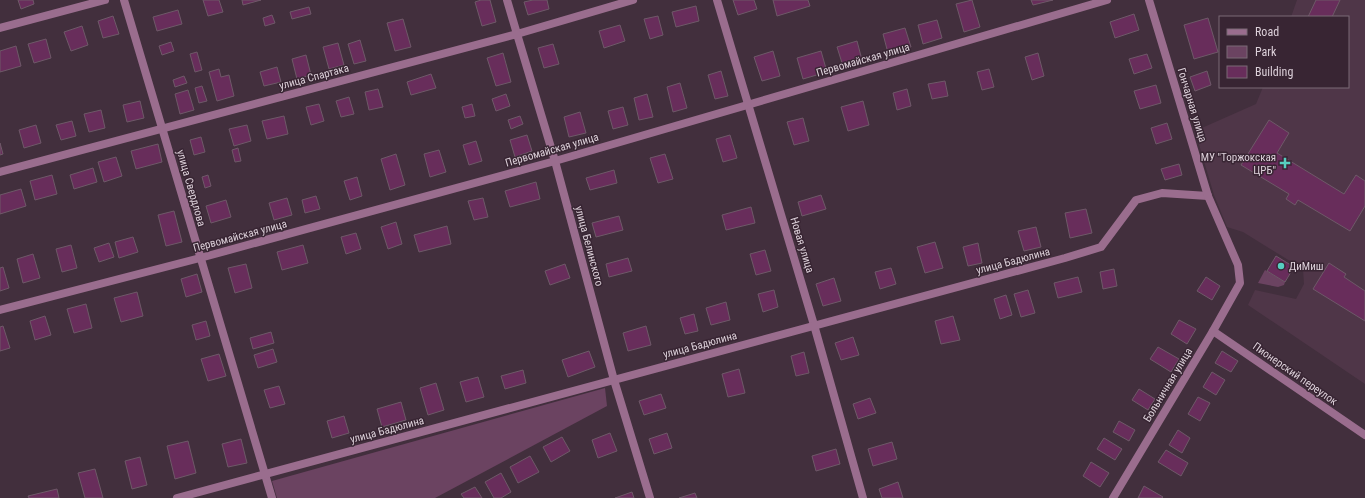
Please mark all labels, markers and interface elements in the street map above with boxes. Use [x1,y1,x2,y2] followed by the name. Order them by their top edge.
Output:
[1219,16,1349,88] legend
[1255,25,1279,39] text: Road
[815,40,911,80] street label: Первомайская улица
[1255,45,1277,59] text: Park
[278,61,350,93] street label: улица Спартака
[1255,65,1293,79] text: Building
[1175,66,1209,144] street label: Гончарная улица
[504,130,600,170] street label: Первомайская улица
[174,148,208,228] street label: улица Свердлова
[1201,151,1276,177] place label: МУ "Торжокская ЦРБ"
[1279,157,1291,169] marker: МУ "Торжокская ЦРБ"
[572,205,606,288] street label: улица Белинского
[787,216,817,274] street label: Новая улица
[192,217,288,255] street label: Первомайская улица
[975,245,1051,277] street label: улица Бадюлина
[1289,260,1324,273] place label: ДиМиш
[1276,261,1286,271] marker: ДиМиш
[662,329,738,361] street label: улица Бадюлина
[1250,340,1340,408] street label: Пионерский переулок
[1141,346,1195,424] street label: Больничная улица
[349,414,425,446] street label: улица Бадюлина

